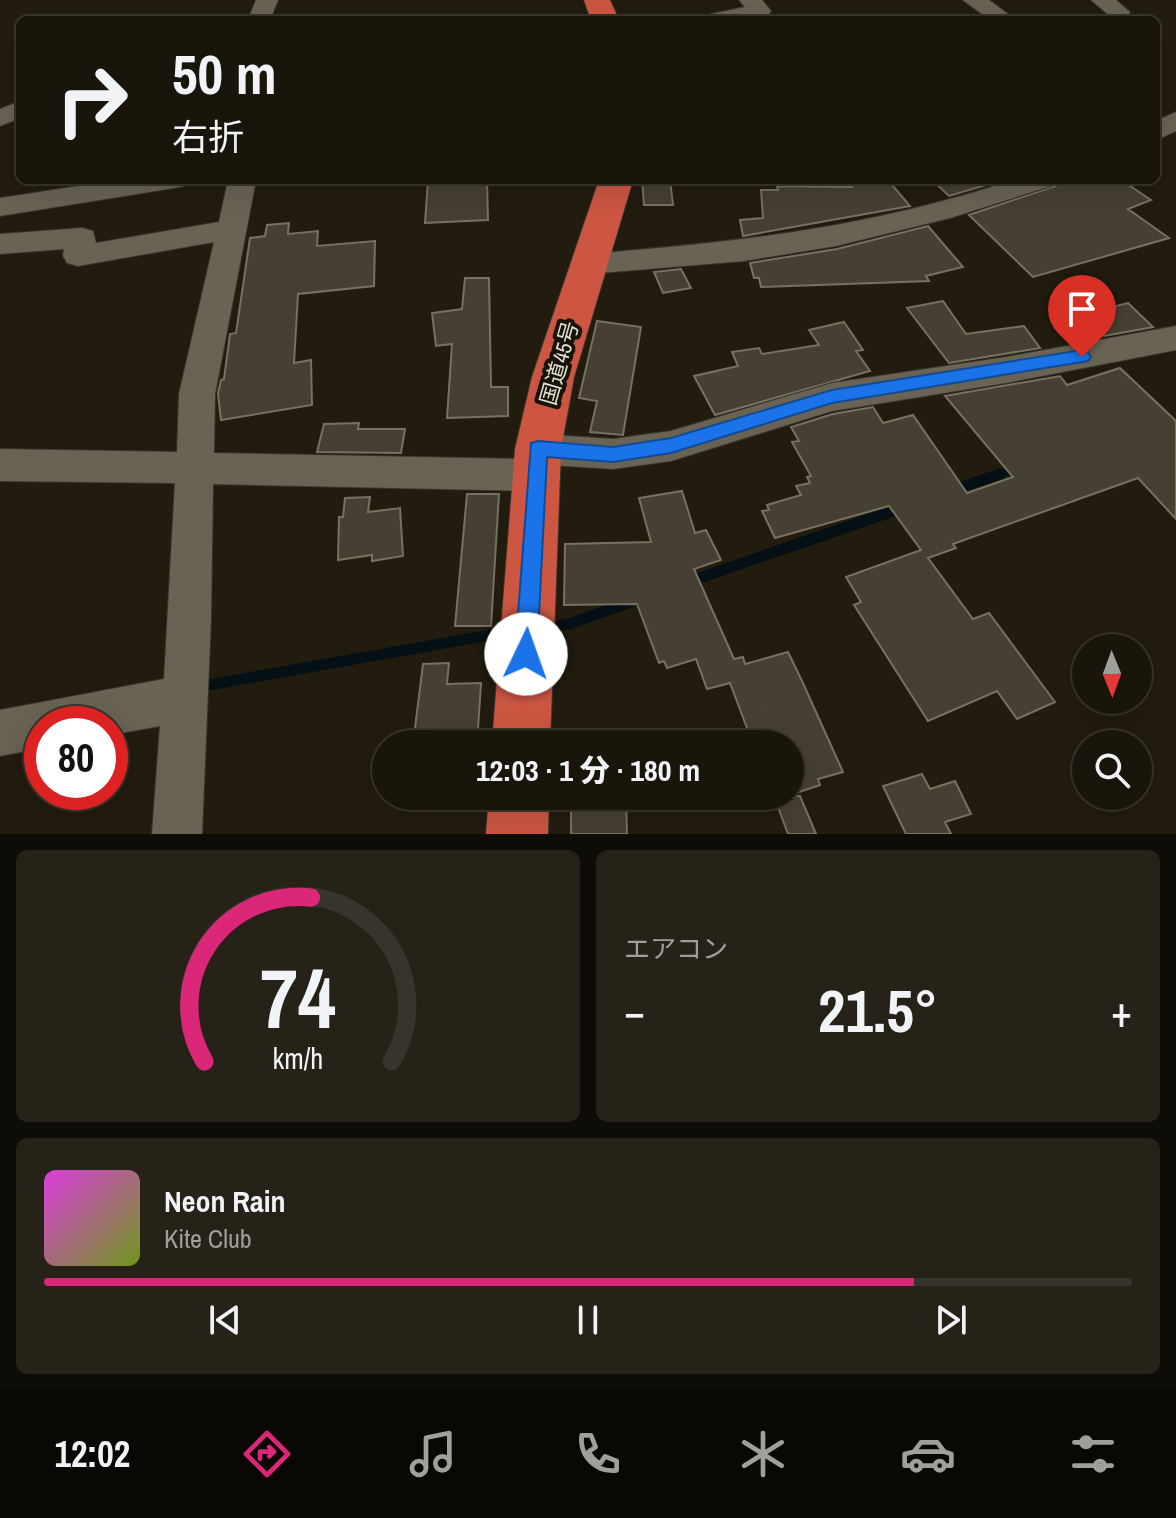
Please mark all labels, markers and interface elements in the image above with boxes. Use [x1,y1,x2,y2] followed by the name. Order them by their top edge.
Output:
[172,36,277,111] text: 50 m
[40,48,144,152] icon: right
[172,113,244,161] text: 右折
[1048,275,1116,357] pin
[1060,287,1104,331] icon: arrive
[533,317,585,409] street label: 国道45号
[484,612,568,696] position arrow
[1072,634,1152,714] north arrow
[1072,634,1152,810] map controls
[24,706,128,810] speed limit sign: 80
[1072,730,1152,810] button: search
[476,750,700,790] text: 12:03 · 1 分 · 180 m
[624,931,728,966] text: エアコン
[260,942,336,1054] text: 74
[818,970,938,1051] text: 21.5°
[624,981,645,1041] text: −
[1111,981,1132,1041] text: +
[273,1039,323,1078] text: km/h
[164,1181,286,1221] text: Neon Rain
[164,1221,252,1256] text: Kite Club
[203,1298,247,1342] icon: previous
[566,1298,610,1342] icon: pause
[929,1298,973,1342] icon: next
[239,1426,295,1482] icon: directions
[405,1426,461,1482] icon: music
[570,1426,626,1482] icon: phone
[735,1426,791,1482] icon: climate
[900,1426,956,1482] icon: car
[1065,1426,1121,1482] icon: filters
[55,1430,130,1478] text: 12:02

